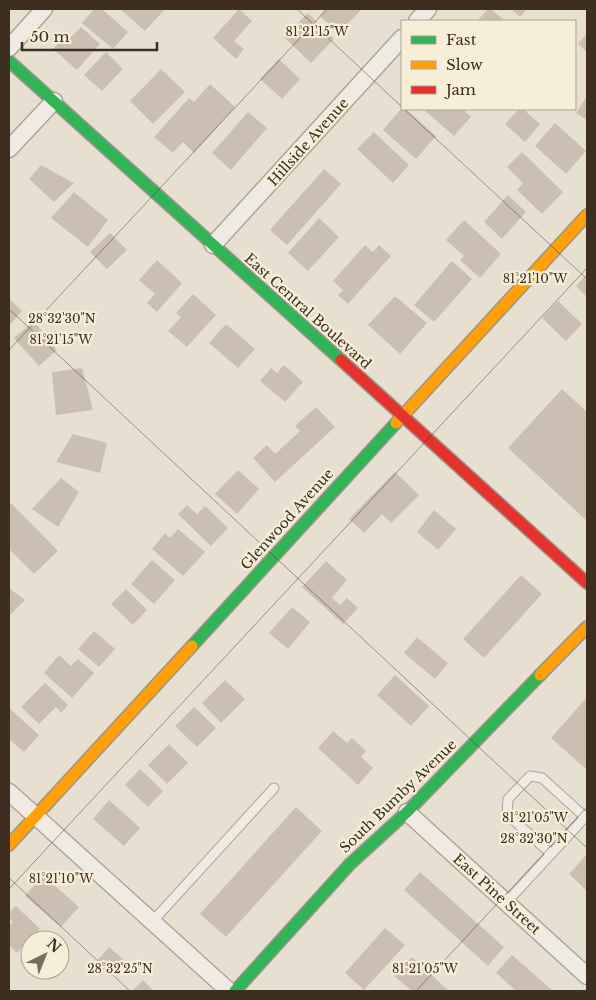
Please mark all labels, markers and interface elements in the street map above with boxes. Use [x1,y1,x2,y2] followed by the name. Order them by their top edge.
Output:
[22,20,158,52] scale bar
[401,20,576,110] legend
[286,24,349,39] text: 81°21'15"W
[30,27,70,46] text: 50 m
[446,30,477,49] text: Fast
[446,55,483,74] text: Slow
[444,80,476,99] text: Jam
[264,94,352,190] street label: Hillside Avenue
[241,249,376,373] street label: East Central Boulevard
[503,271,568,286] text: 81°21'10"W
[28,311,96,326] text: 28°32'30"N
[30,332,93,347] text: 81°21'15"W
[237,465,337,573] street label: Glenwood Avenue
[336,735,460,857] street label: South Bumby Avenue
[502,810,569,825] text: 81°21'05"W
[500,831,568,846] text: 28°32'30"N
[449,850,545,939] street label: East Pine Street
[29,871,94,886] text: 81°21'10"W
[20,930,70,980] north arrow
[43,934,65,957] text: N
[87,961,153,976] text: 28°32'25"N
[392,961,459,976] text: 81°21'05"W

